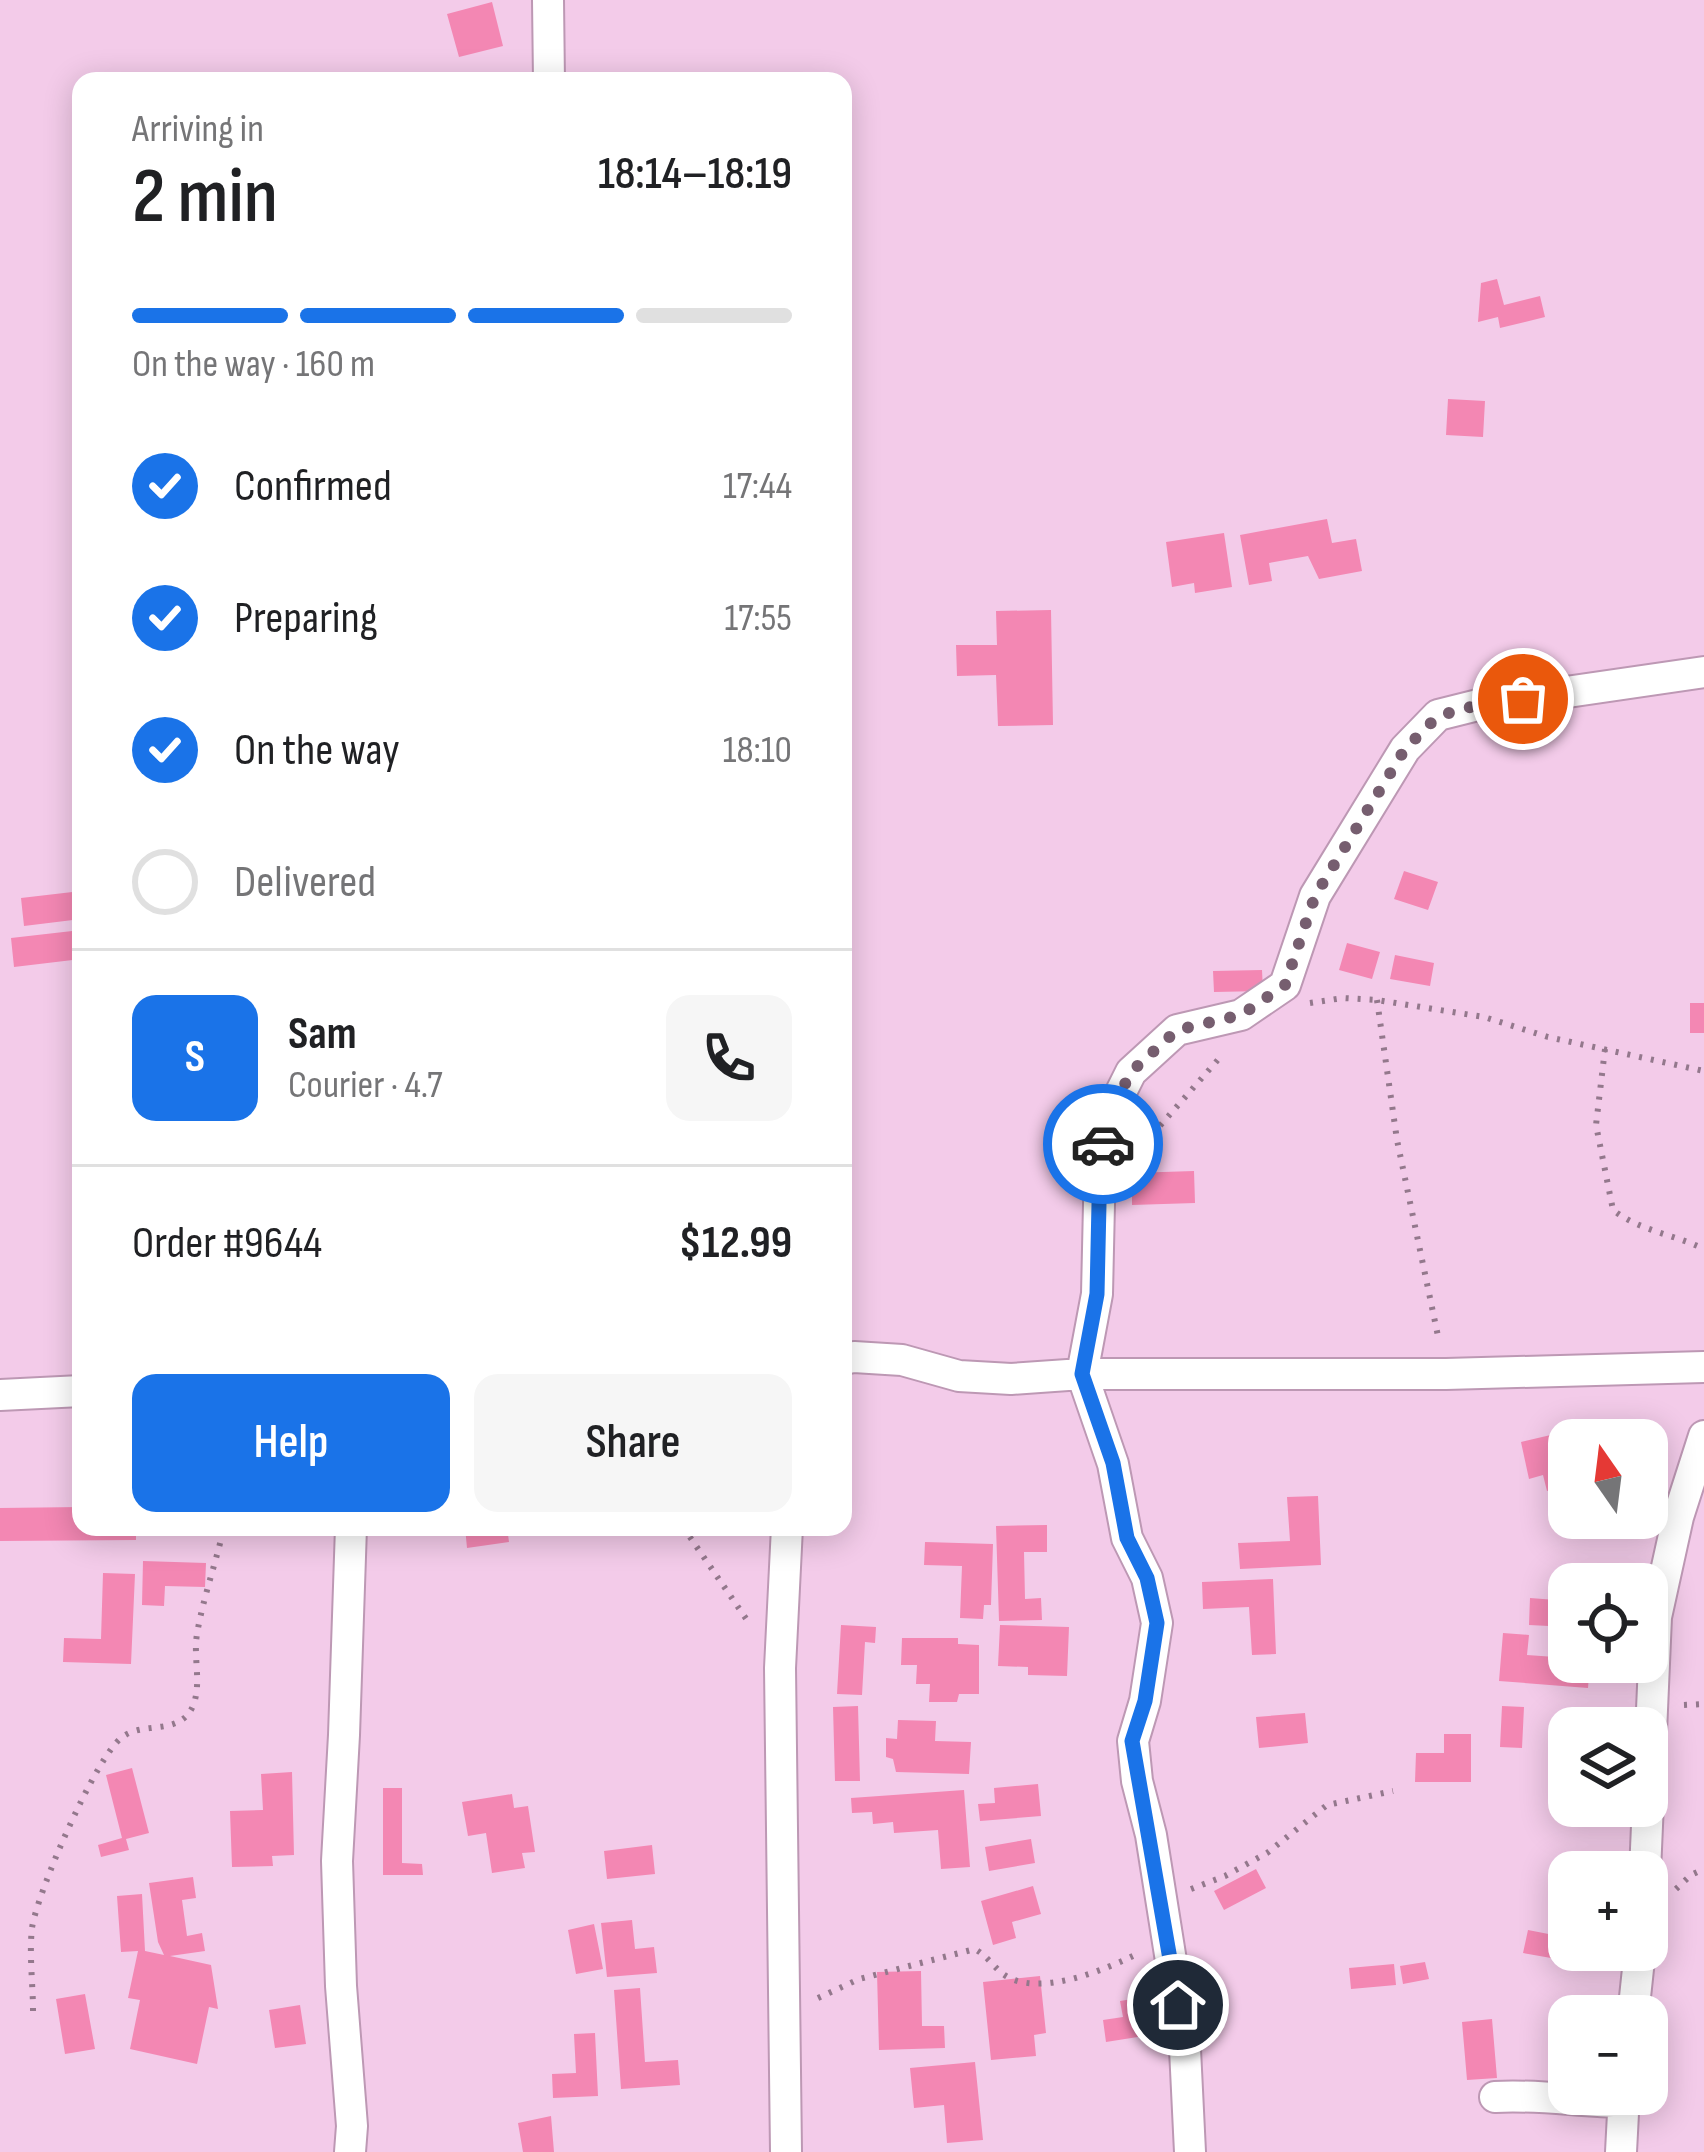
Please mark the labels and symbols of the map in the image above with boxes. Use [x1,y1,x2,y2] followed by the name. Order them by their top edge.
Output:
[1472,648,1574,750] pin
[1043,1084,1163,1204] courier
[1548,1419,1668,1539] north arrow
[1127,1954,1229,2056] pin

